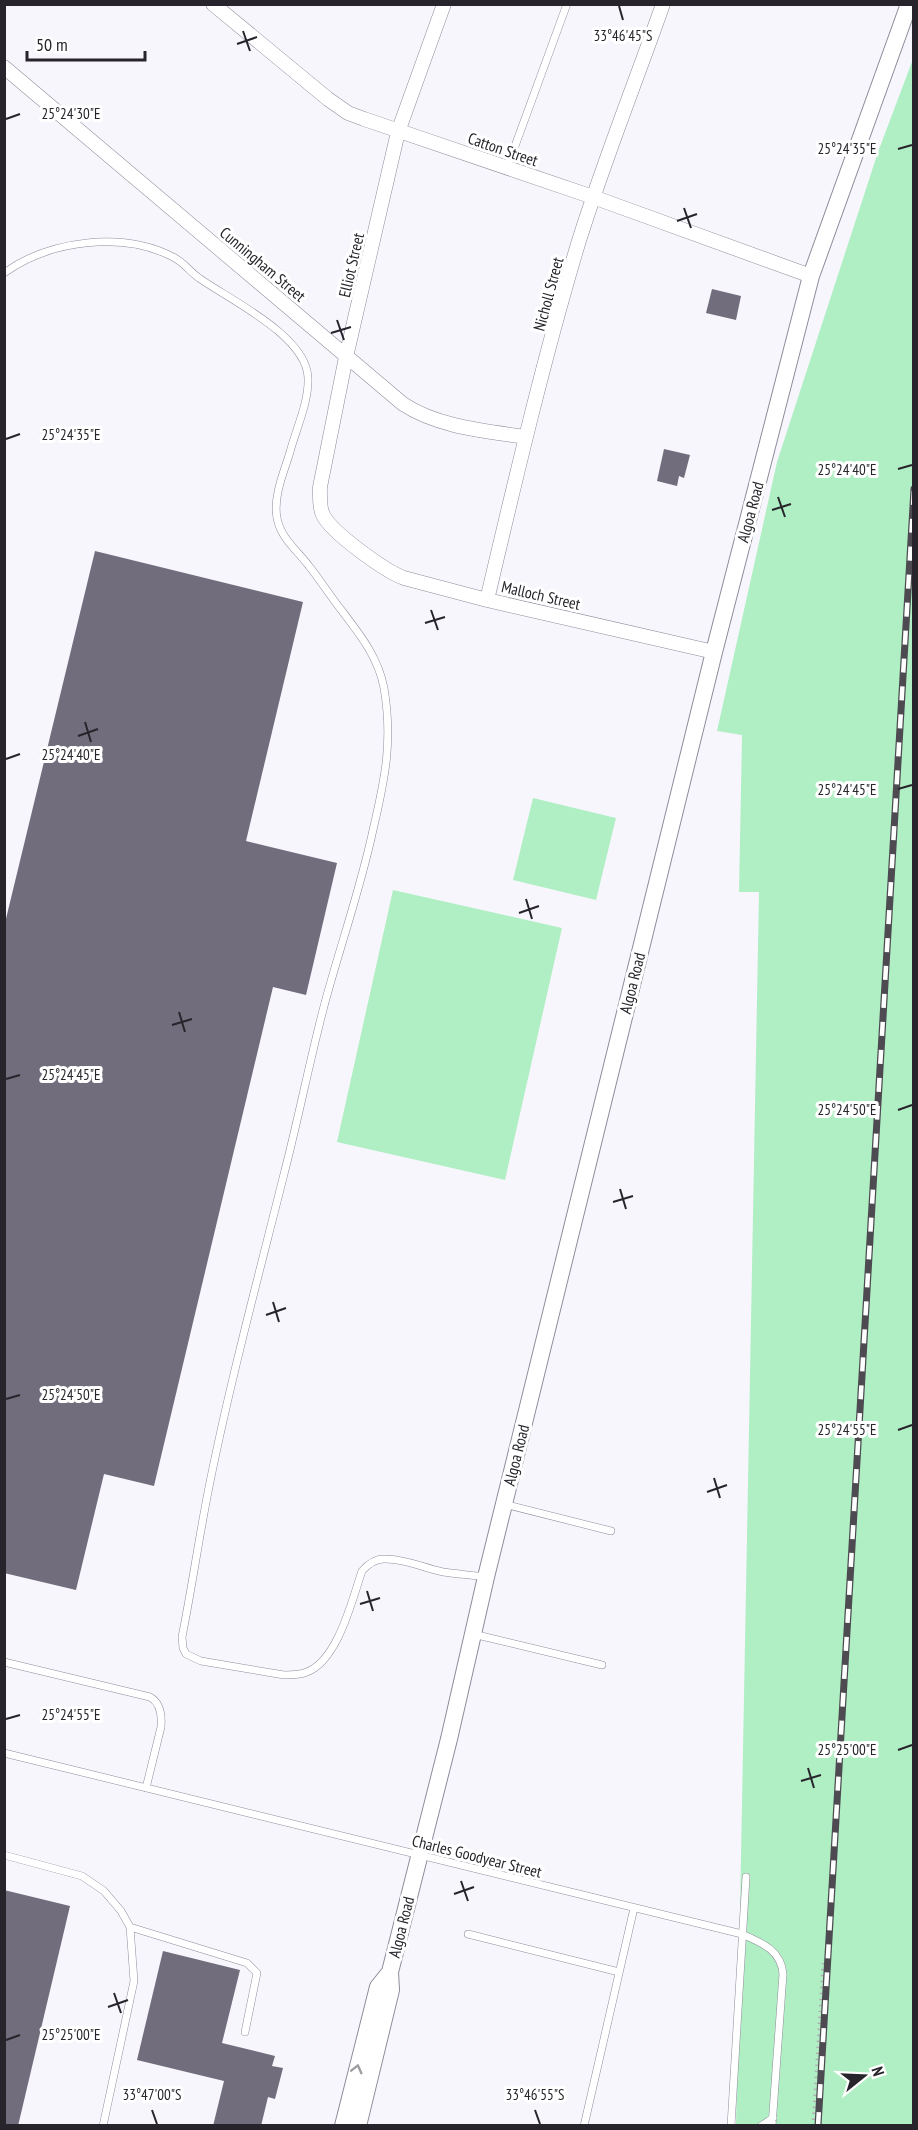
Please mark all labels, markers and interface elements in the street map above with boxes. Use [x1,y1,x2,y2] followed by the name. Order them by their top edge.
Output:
[27,24,146,62] scale bar
[593,26,653,45] text: 33°46'45"S
[36,33,68,56] text: 50 m
[41,104,101,123] text: 25°24'30"E
[465,128,541,170] street label: Catton Street
[817,139,877,158] text: 25°24'35"E
[216,222,310,306] street label: Cunningham Street
[334,230,368,299] street label: Elliot Street
[529,254,568,333] street label: Nicholl Street
[41,425,101,444] text: 25°24'35"E
[817,460,877,479] text: 25°24'40"E
[732,479,768,545] street label: Algoa Road
[500,576,583,614] street label: Malloch Street
[41,745,101,764] text: 25°24'40"E
[817,780,877,799] text: 25°24'45"E
[615,950,649,1016] street label: Algoa Road
[41,1065,101,1084] text: 25°24'45"E
[817,1100,877,1119] text: 25°24'50"E
[41,1385,101,1404] text: 25°24'50"E
[817,1420,877,1439] text: 25°24'55"E
[499,1422,533,1488] street label: Algoa Road
[41,1705,101,1724] text: 25°24'55"E
[817,1740,877,1759] text: 25°25'00"E
[410,1830,544,1882] street label: Charles Goodyear Street
[384,1894,418,1960] street label: Algoa Road
[41,2025,101,2044] text: 25°25'00"E
[834,2046,894,2106] north arrow
[350,2064,363,2074] one-way arrow
[867,2064,889,2079] text: N
[122,2085,182,2104] text: 33°47'00"S
[505,2085,565,2104] text: 33°46'55"S

